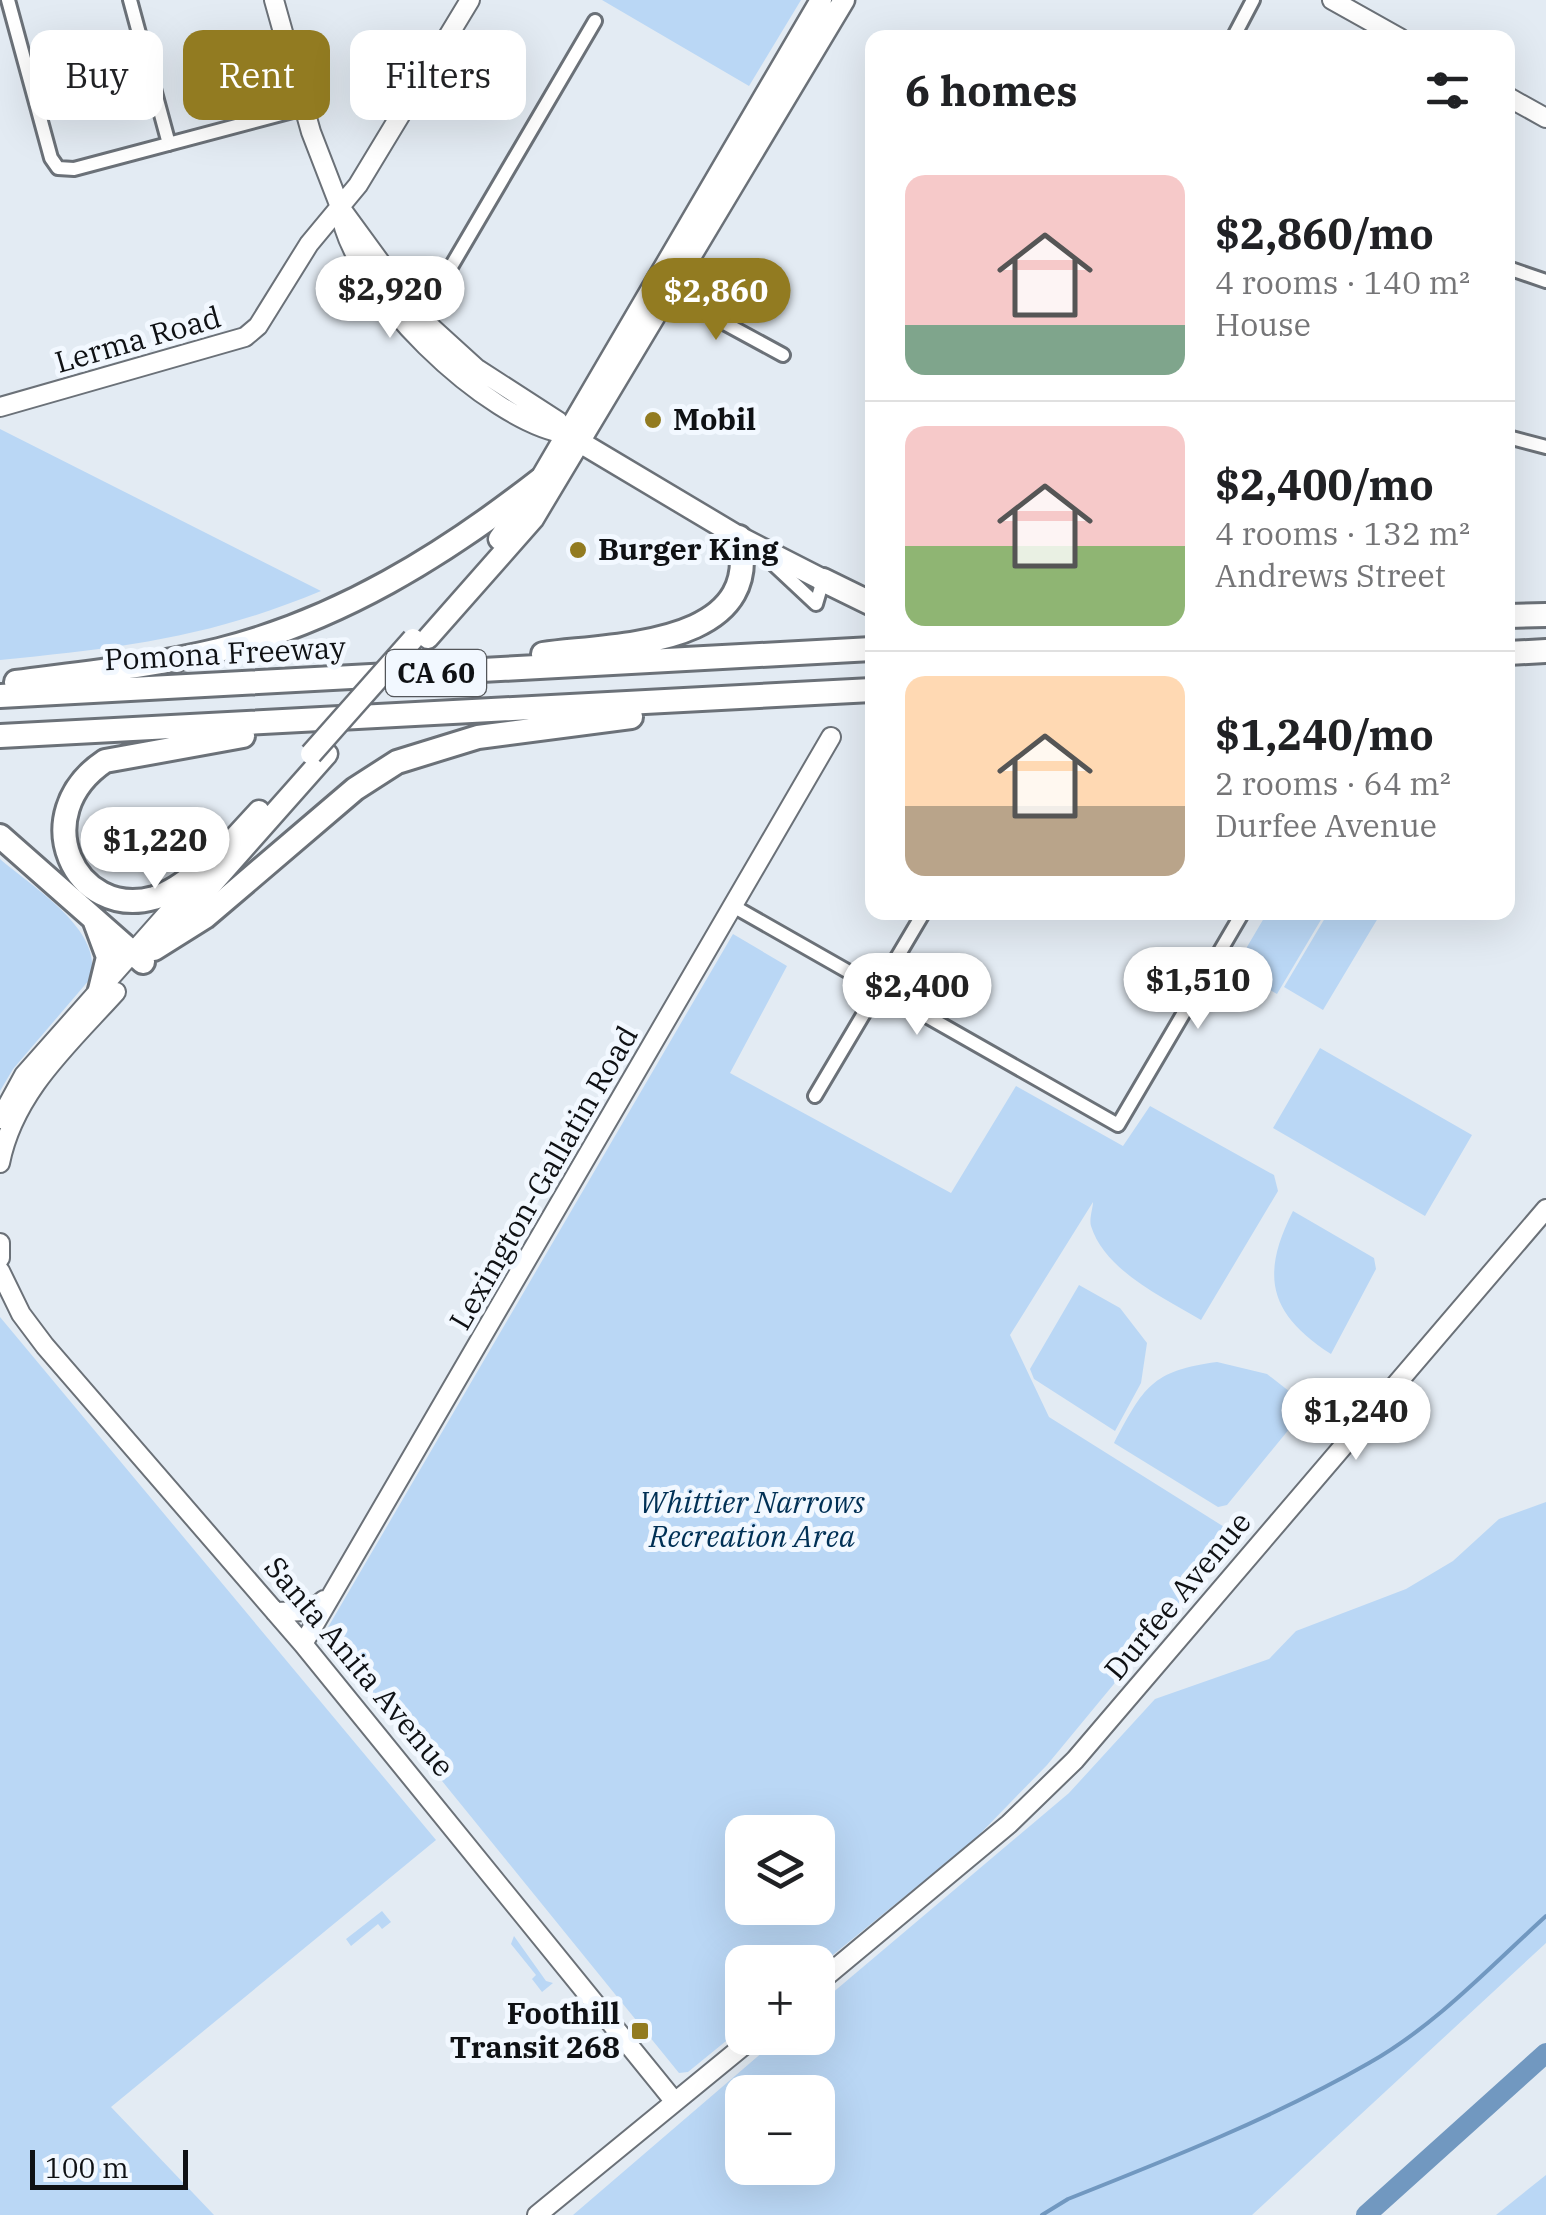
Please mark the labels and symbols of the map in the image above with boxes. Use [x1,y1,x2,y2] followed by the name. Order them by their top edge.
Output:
[309,256,471,341] pin: $2,920
[635,258,797,343] pin: $2,860
[50,296,225,381] street label: Lerma Road
[673,399,756,438] place label: Mobil
[642,409,664,431] marker: Mobil
[598,529,779,568] place label: Burger King
[567,539,589,561] marker: Burger King
[103,627,347,678] street label: Pomona Freeway
[386,650,486,696] road number: CA 60
[74,807,236,892] pin: $1,220
[1117,947,1279,1032] pin: $1,510
[836,953,998,1038] pin: $2,400
[440,1018,646,1336] street label: Lexington-Gallatin Road
[1275,1378,1437,1463] pin: $1,240
[639,1482,865,1555] park label: Whittier Narrows Recreation Area
[1095,1503,1259,1687] street label: Durfee Avenue
[257,1548,464,1784] street label: Santa Anita Avenue
[450,1993,620,2066] place label: Foothill Transit 268
[629,2020,651,2042] marker: Foothill Transit 268
[30,2145,188,2190] scale bar

